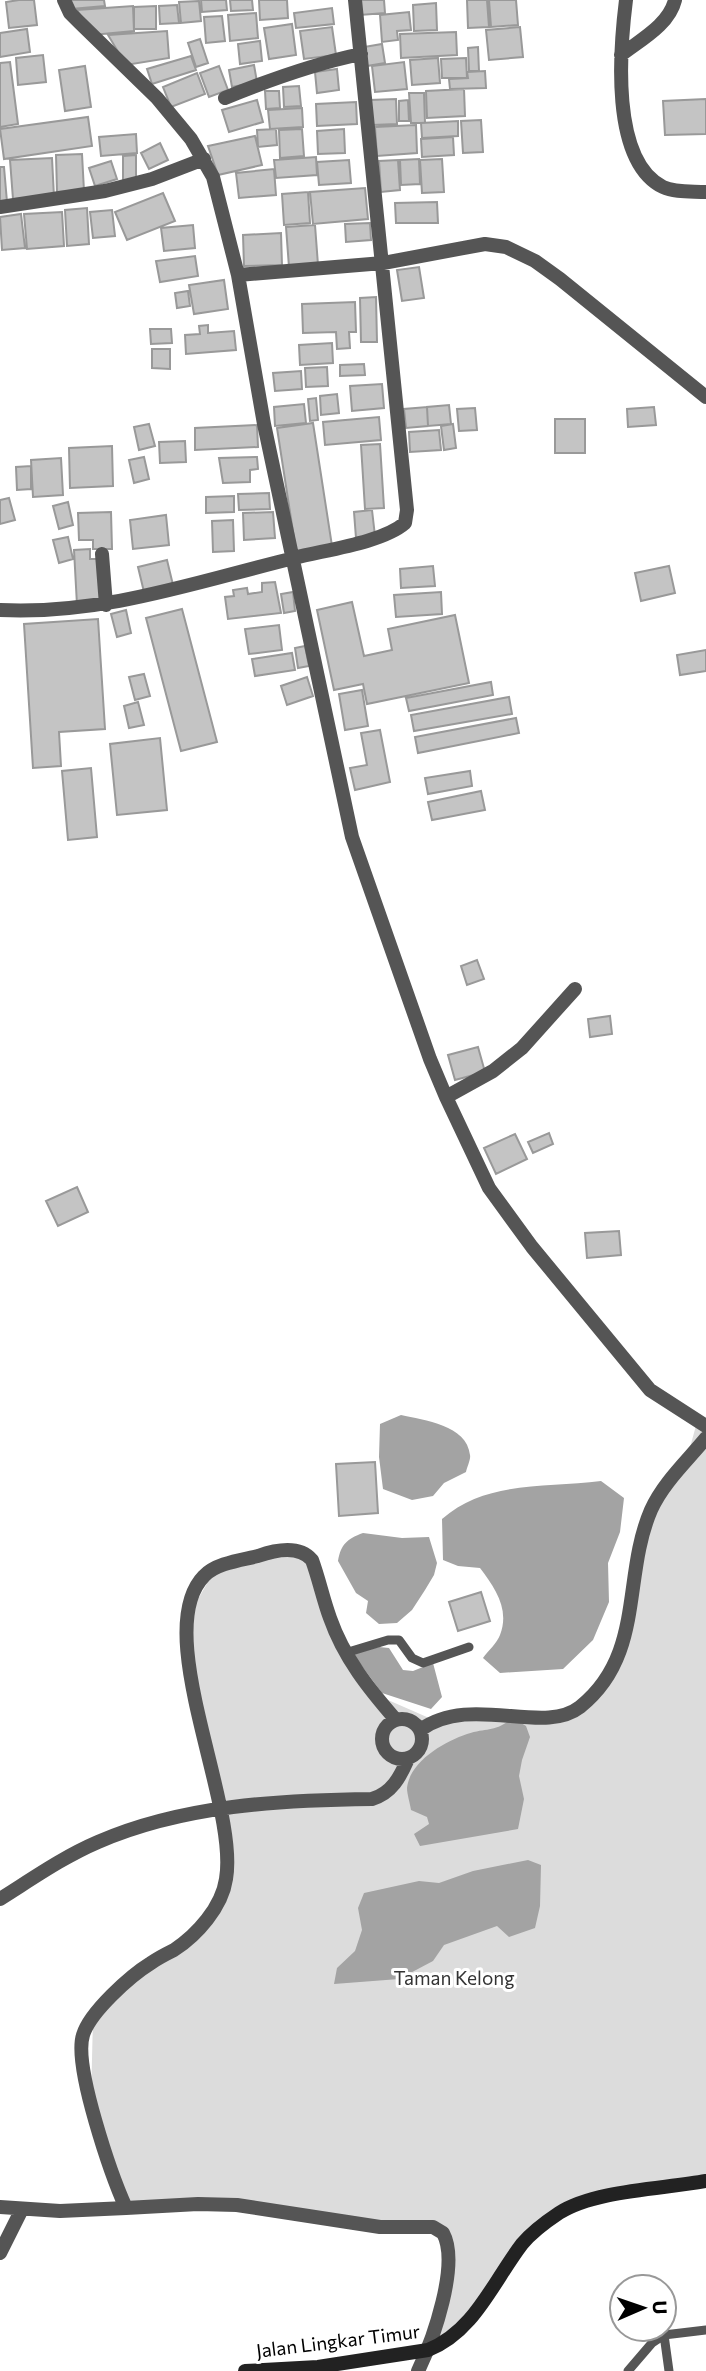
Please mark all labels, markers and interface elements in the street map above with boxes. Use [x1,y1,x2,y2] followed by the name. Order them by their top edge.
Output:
[394,1966,514,1989] park label: Taman Kelong
[608,2273,678,2343] north arrow
[649,2300,672,2315] text: U
[255,2319,422,2362] street label: Jalan Lingkar Timur

